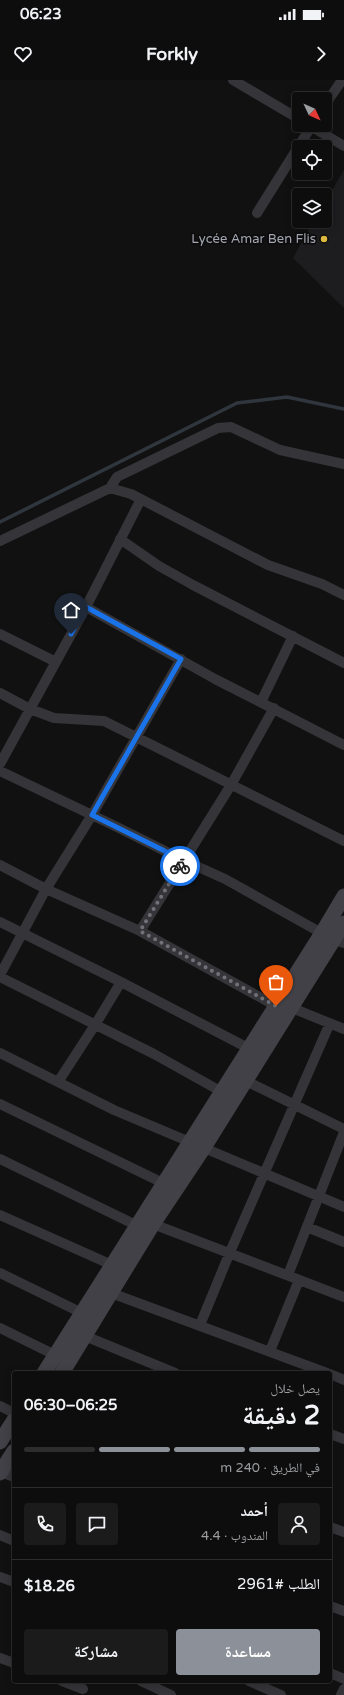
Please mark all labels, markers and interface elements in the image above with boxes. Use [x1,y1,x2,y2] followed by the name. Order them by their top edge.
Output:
[20,5,62,23] text: 06:23
[12,43,34,65] icon: heart
[146,43,198,65] text: Forkly
[310,43,332,65] icon: forward
[292,92,332,132] north arrow
[292,92,332,228] map controls
[292,140,332,180] button: locate
[292,188,332,228] button: layers
[191,231,316,247] place label: Lycée Amar Ben Flis
[319,234,329,244] marker: Lycée Amar Ben Flis
[54,593,88,634] pin
[60,599,82,621] icon: home
[160,846,200,886] courier
[169,855,191,877] icon: bike
[259,965,293,1006] pin
[265,971,287,993] icon: bag
[270,1381,320,1397] text: يصل خلال
[24,1396,117,1414] text: 06:25–06:30
[242,1400,320,1431] text: 2 دقيقة
[220,1460,320,1476] text: في الطريق · 240 m
[241,1502,268,1520] text: أحمد
[24,1503,66,1545] button: phone
[76,1503,118,1545] button: chat
[278,1503,320,1545] button: person
[201,1528,268,1544] text: المندوب · 4.4
[237,1575,320,1593] text: الطلب #2961
[24,1577,75,1595] text: $18.26
[24,1629,168,1675] button: مشاركة
[176,1629,320,1675] button: مساعدة

